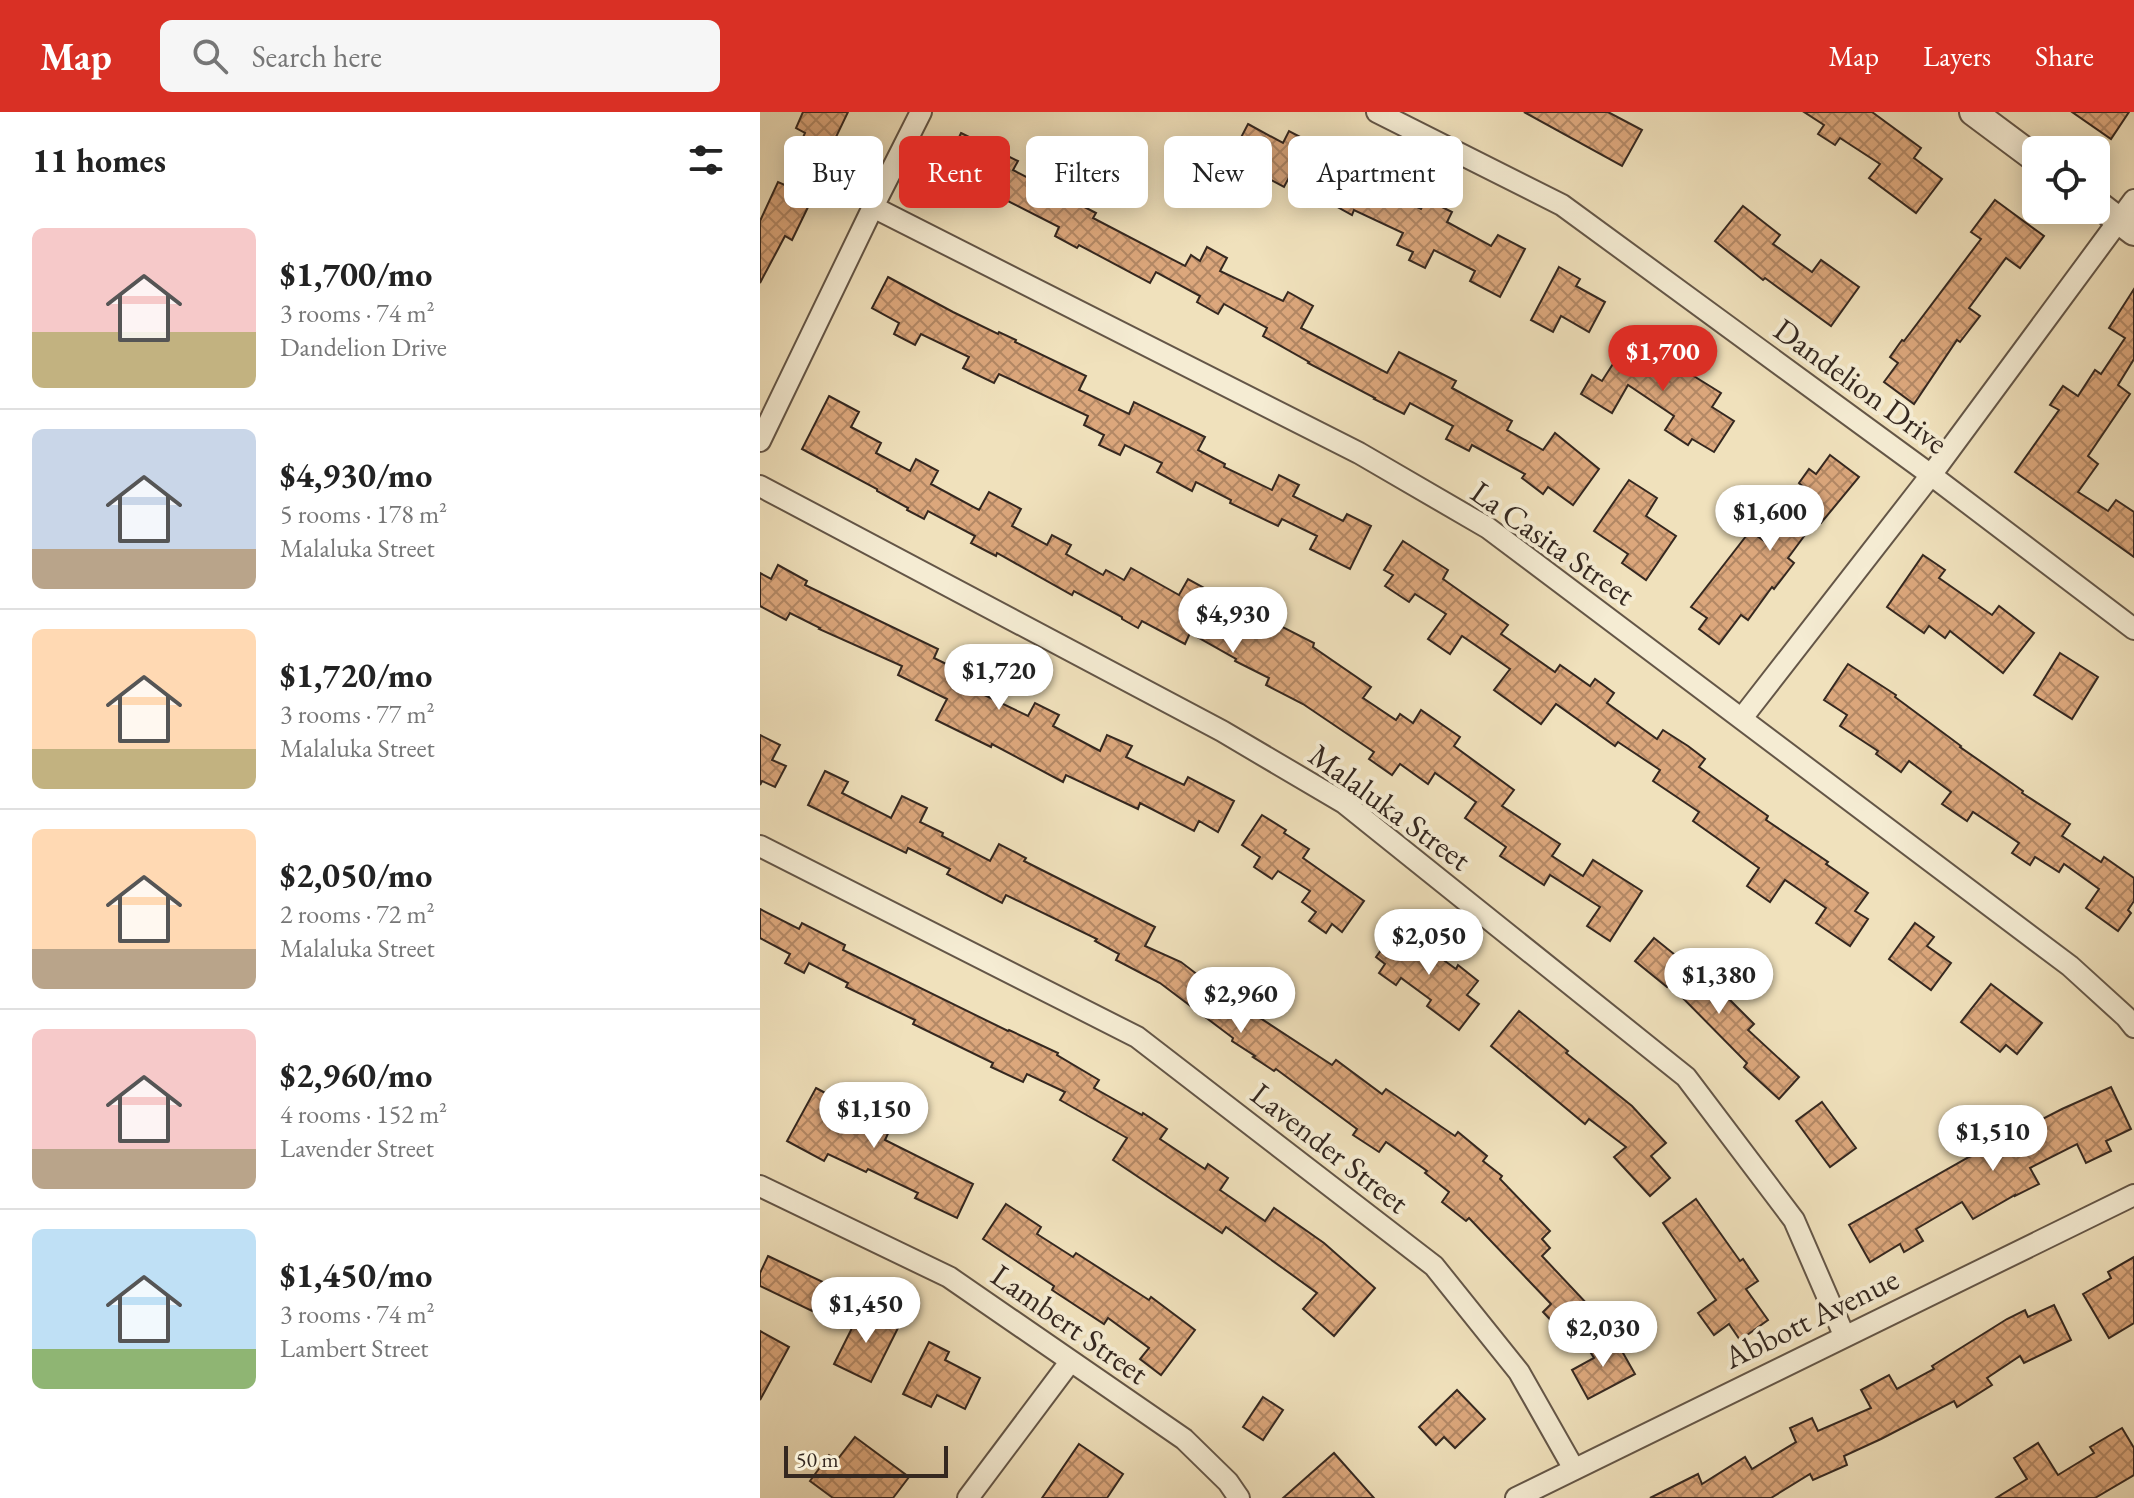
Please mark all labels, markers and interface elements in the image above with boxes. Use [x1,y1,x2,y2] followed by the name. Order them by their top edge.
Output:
[160,20,720,92] search box
[40,32,112,81] text: Map
[188,34,232,78] icon: search
[252,37,382,76] text: Search here
[1829,38,1879,74] text: Map
[1923,38,1991,74] text: Layers
[2035,38,2094,74] text: Share
[784,136,883,208] chip: Buy
[899,136,1010,208] chip: Rent
[1026,136,1148,208] chip: Filters
[1164,136,1272,208] chip: New
[1288,136,1463,208] chip: Apartment
[2022,136,2110,224] map controls
[2022,136,2110,224] button: locate
[32,138,166,182] text: 11 homes
[684,138,728,182] icon: filters
[280,252,432,296] text: $1,700/mo
[96,260,192,356] icon: home
[280,296,435,330] text: 3 rooms · 74 m²
[1766,309,1956,463] street label: Dandelion Drive
[1598,325,1728,393] pin: $1,700
[280,330,447,364] text: Dandelion Drive
[1626,334,1700,368] text: $1,700
[280,453,432,497] text: $4,930/mo
[96,461,192,557] icon: home
[1463,471,1643,615] street label: La Casita Street
[1705,485,1835,553] pin: $1,600
[1733,494,1807,528] text: $1,600
[280,497,447,531] text: 5 rooms · 178 m²
[280,531,435,565] text: Malaluka Street
[1168,587,1298,655] pin: $4,930
[1196,596,1270,630] text: $4,930
[934,644,1064,712] pin: $1,720
[280,653,432,697] text: $1,720/mo
[962,653,1036,687] text: $1,720
[96,661,192,757] icon: home
[280,697,435,731] text: 3 rooms · 77 m²
[280,731,435,765] text: Malaluka Street
[1301,734,1479,880] street label: Malaluka Street
[280,853,432,897] text: $2,050/mo
[96,861,192,957] icon: home
[280,897,435,931] text: 2 rooms · 72 m²
[1364,909,1494,977] pin: $2,050
[1392,918,1466,952] text: $2,050
[280,931,435,965] text: Malaluka Street
[1654,948,1784,1016] pin: $1,380
[1682,957,1756,991] text: $1,380
[1176,967,1306,1035] pin: $2,960
[1204,976,1278,1010] text: $2,960
[280,1053,432,1097] text: $2,960/mo
[96,1061,192,1157] icon: home
[1242,1073,1418,1223] street label: Lavender Street
[809,1082,939,1150] pin: $1,150
[837,1091,911,1125] text: $1,150
[280,1097,447,1131] text: 4 rooms · 152 m²
[1928,1105,2058,1173] pin: $1,510
[1956,1114,2030,1148] text: $1,510
[280,1131,434,1165] text: Lavender Street
[280,1253,432,1297] text: $1,450/mo
[983,1254,1157,1394] street label: Lambert Street
[1716,1258,1905,1379] street label: Abbott Avenue
[96,1261,192,1357] icon: home
[801,1277,931,1345] pin: $1,450
[829,1286,903,1320] text: $1,450
[280,1297,435,1331] text: 3 rooms · 74 m²
[1538,1301,1668,1369] pin: $2,030
[1566,1310,1640,1344] text: $2,030
[280,1331,429,1365] text: Lambert Street
[784,1442,948,1478] scale bar
[796,1445,839,1474] text: 50 m

